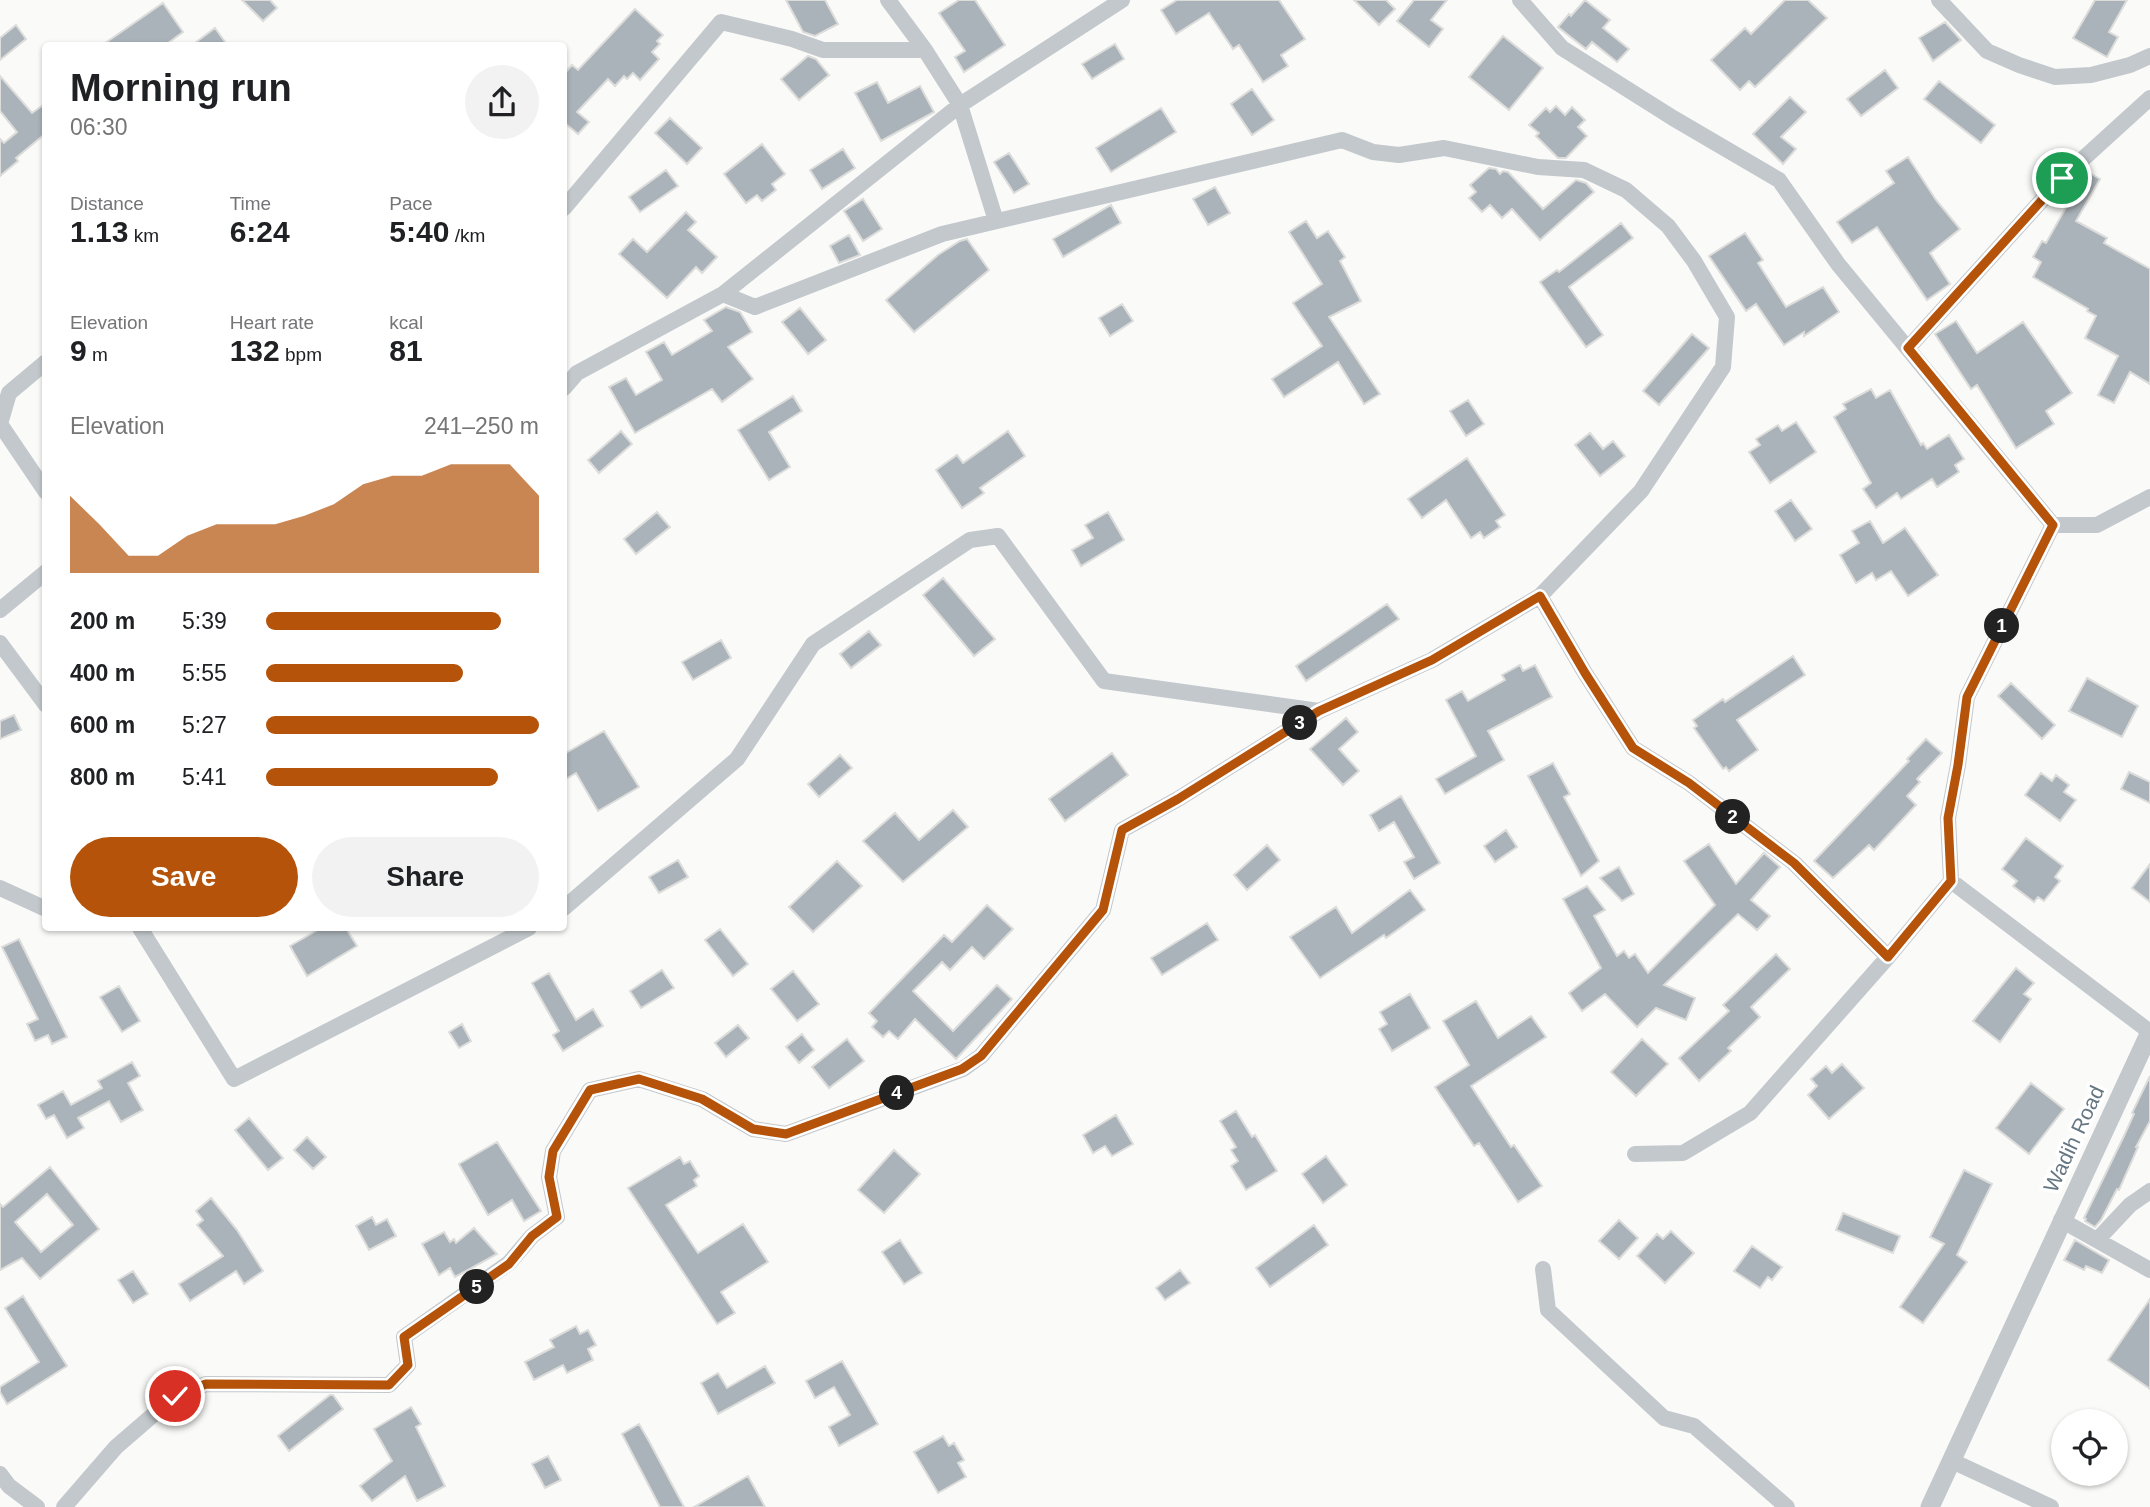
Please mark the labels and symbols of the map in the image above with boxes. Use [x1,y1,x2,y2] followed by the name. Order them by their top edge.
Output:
[2032,148,2092,208] pin
[1984,608,2020,644] pin: 1
[1282,706,1318,740] pin: 3
[1716,800,1750,834] pin: 2
[880,1076,914,1110] pin: 4
[2039,1082,2108,1196] street label: Wadih Road
[460,1270,494,1304] pin: 5
[145,1366,205,1426] pin

